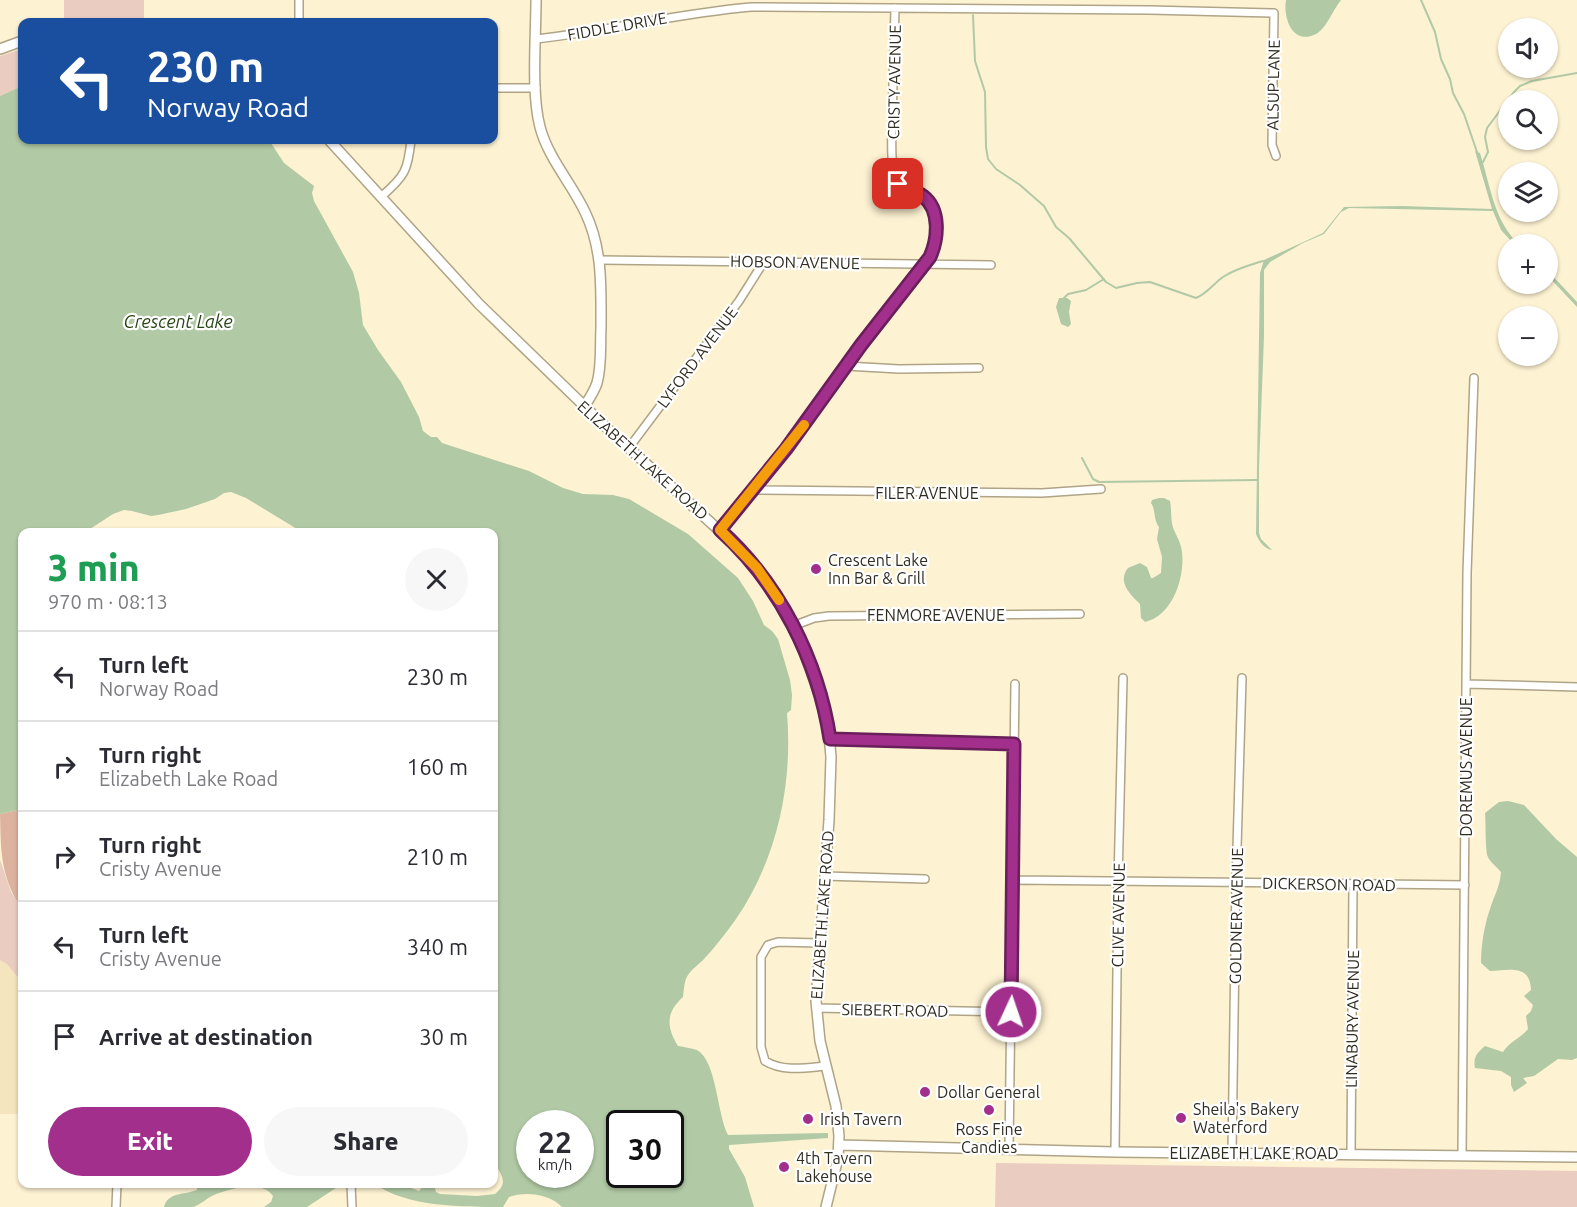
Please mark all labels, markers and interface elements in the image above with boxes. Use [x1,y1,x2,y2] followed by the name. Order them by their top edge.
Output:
[566,8,668,44] street label: FIDDLE DRIVE
[1498,18,1558,366] map controls
[1498,18,1558,78] button: sound
[884,25,904,139] street label: CRISTY AVENUE
[1263,39,1283,131] street label: ALSUP LANE
[48,42,126,120] icon: left
[147,43,264,90] text: 230 m
[1498,90,1558,150] button: search
[147,92,309,122] text: Norway Road
[872,158,923,209] pin
[1498,162,1558,222] button: layers
[881,167,914,200] icon: arrive
[1498,234,1558,294] button: +
[730,252,860,272] street label: HOBSON AVENUE
[653,303,741,411] street label: LYFORD AVENUE
[1498,306,1558,366] button: −
[123,311,233,331] water label: Crescent Lake
[574,397,712,523] street label: ELIZABETH LAKE ROAD
[875,484,979,502] street label: FILER AVENUE
[48,547,140,588] text: 3 min
[405,548,468,611] button: close
[828,551,928,587] place label: Crescent Lake Inn Bar & Grill
[809,562,823,576] marker: Crescent Lake Inn Bar & Grill
[48,590,168,613] text: 970 m · 08:13
[867,606,1005,624] street label: FENMORE AVENUE
[99,652,189,677] text: Turn left
[48,660,81,693] icon: left
[407,664,468,689] text: 230 m
[99,677,219,700] text: Norway Road
[1457,697,1475,837] street label: DOREMUS AVENUE
[99,742,201,767] text: Turn right
[48,750,81,783] icon: right
[407,754,468,779] text: 160 m
[99,767,278,790] text: Elizabeth Lake Road
[807,830,837,1000] street label: ELIZABETH LAKE ROAD
[99,832,201,857] text: Turn right
[48,840,81,873] icon: right
[407,844,468,869] text: 210 m
[1226,848,1246,984] street label: GOLDNER AVENUE
[99,857,222,880] text: Cristy Avenue
[1108,862,1128,968] street label: CLIVE AVENUE
[1262,874,1396,894] street label: DICKERSON ROAD
[99,922,189,947] text: Turn left
[48,930,81,963] icon: left
[407,934,468,959] text: 340 m
[99,947,222,970] text: Cristy Avenue
[1342,950,1362,1088] street label: LINABURY AVENUE
[979,980,1043,1044] position arrow
[841,1000,949,1020] street label: SIEBERT ROAD
[48,1020,81,1053] icon: arrive
[99,1024,313,1049] text: Arrive at destination
[419,1024,468,1049] text: 30 m
[937,1083,1040,1101] place label: Dollar General
[918,1085,932,1099] marker: Dollar General
[1193,1100,1299,1136] place label: Sheila's Bakery Waterford
[982,1103,996,1117] marker: Ross Fine Candies
[48,1107,252,1176] button: Exit
[264,1107,468,1176] button: Share
[606,1110,684,1188] speed limit sign: 30
[820,1110,902,1128] place label: Irish Tavern
[1174,1111,1188,1125] marker: Sheila's Bakery Waterford
[801,1112,815,1126] marker: Irish Tavern
[955,1120,1023,1156] place label: Ross Fine Candies
[538,1125,572,1159] text: 22
[1169,1144,1339,1162] street label: ELIZABETH LAKE ROAD
[796,1149,872,1185] place label: 4th Tavern Lakehouse
[538,1156,572,1173] text: km/h
[777,1160,791,1174] marker: 4th Tavern Lakehouse

